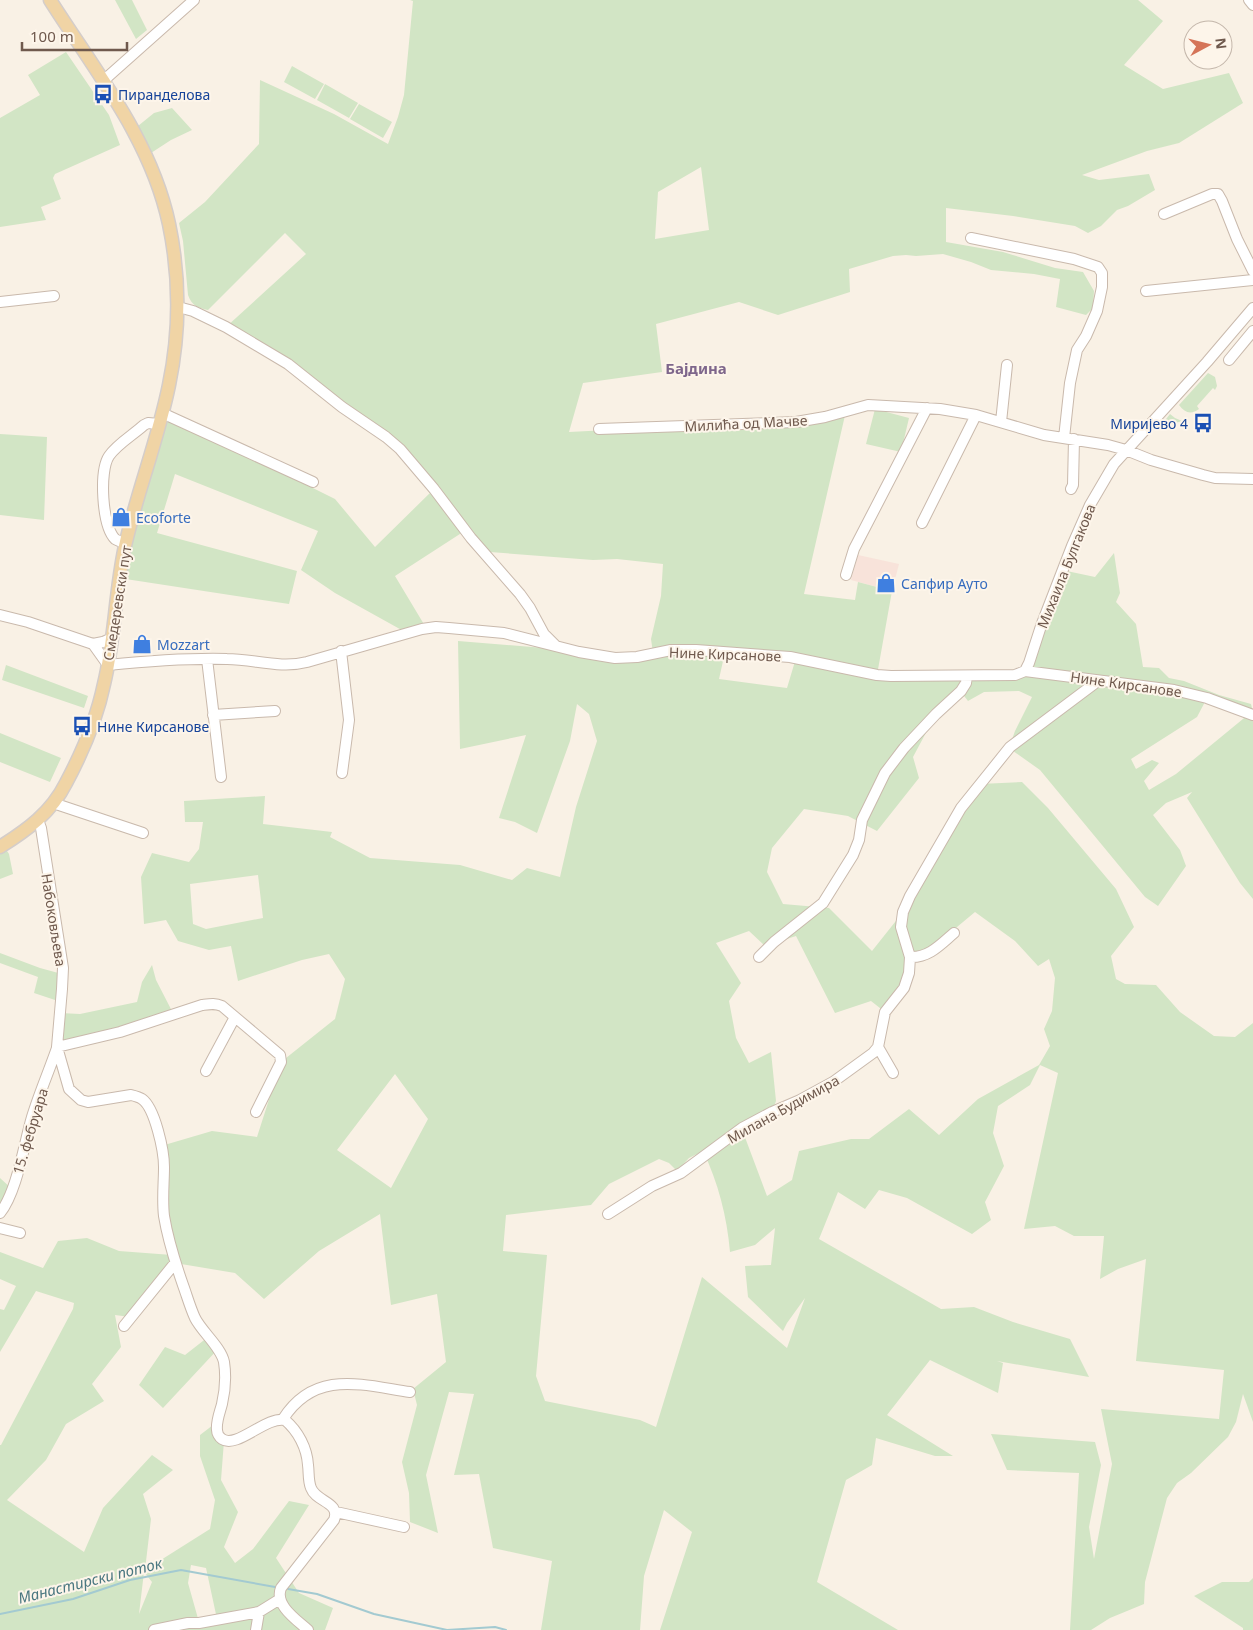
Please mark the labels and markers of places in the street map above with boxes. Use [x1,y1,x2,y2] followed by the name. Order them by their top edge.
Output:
[92,83,114,105] bus stop icon: Пиранделова
[118,85,210,104] place label: Пиранделова
[1192,412,1214,434] bus stop icon: Миријево 4
[1110,414,1188,433] place label: Миријево 4
[110,506,132,528] shop icon: Ecoforte
[136,508,191,527] place label: Ecoforte
[875,572,897,594] shop icon: Сапфир Ауто
[901,574,988,593] place label: Сапфир Ауто
[131,633,153,655] shop icon: Mozzart
[157,635,210,654] place label: Mozzart
[71,715,93,737] bus stop icon: Нине Кирсанове
[97,717,209,736] place label: Нине Кирсанове

